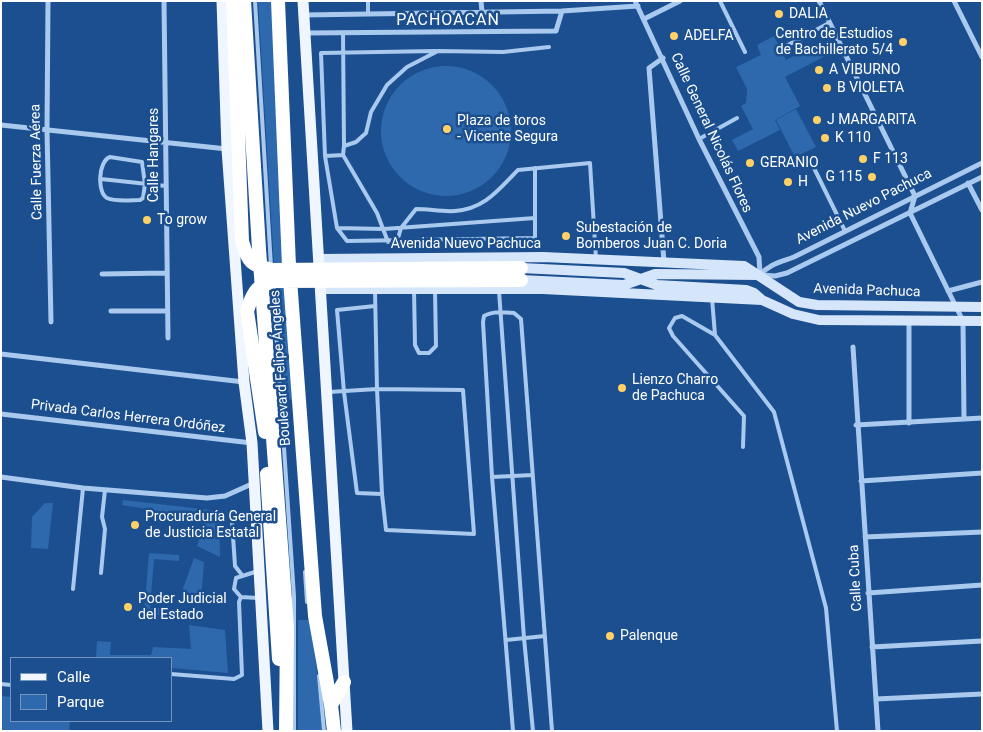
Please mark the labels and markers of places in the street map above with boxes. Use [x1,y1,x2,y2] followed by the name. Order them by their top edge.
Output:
[789,6,828,22] place label: DALIA
[773,8,785,20] marker: DALIA
[775,26,893,58] place label: Centro de Estudios de Bachillerato 5/4
[684,28,734,44] place label: ADELFA
[668,30,680,42] marker: ADELFA
[897,36,909,48] marker: Centro de Estudios de Bachillerato 5/4
[829,62,900,78] place label: A VIBURNO
[813,64,825,76] marker: A VIBURNO
[837,80,904,96] place label: B VIOLETA
[821,82,833,94] marker: B VIOLETA
[827,112,916,128] place label: J MARGARITA
[457,113,558,146] place label: Plaza de toros - Vicente Segura
[811,114,823,126] marker: J MARGARITA
[441,123,453,135] marker: Plaza de toros - Vicente Segura
[835,130,871,146] place label: K 110
[819,132,831,144] marker: K 110
[873,151,908,167] place label: F 113
[857,153,869,165] marker: F 113
[760,155,819,171] place label: GERANIO
[744,157,756,169] marker: GERANIO
[825,169,862,185] place label: G 115
[866,171,878,183] marker: G 115
[798,174,808,190] place label: H
[782,176,794,188] marker: H
[157,212,207,228] place label: To grow
[141,214,153,226] marker: To grow
[576,220,727,252] place label: Subestación de Bomberos Juan C. Doria
[560,230,572,242] marker: Subestación de Bomberos Juan C. Doria
[632,372,718,404] place label: Lienzo Charro de Pachuca
[616,382,628,394] marker: Lienzo Charro de Pachuca
[145,509,276,542] place label: Procuraduría General de Justicia Estatal
[129,519,141,531] marker: Procuraduría General de Justicia Estatal
[138,591,227,624] place label: Poder Judicial del Estado
[122,601,134,613] marker: Poder Judicial del Estado
[620,628,678,644] place label: Palenque
[604,630,616,642] marker: Palenque

